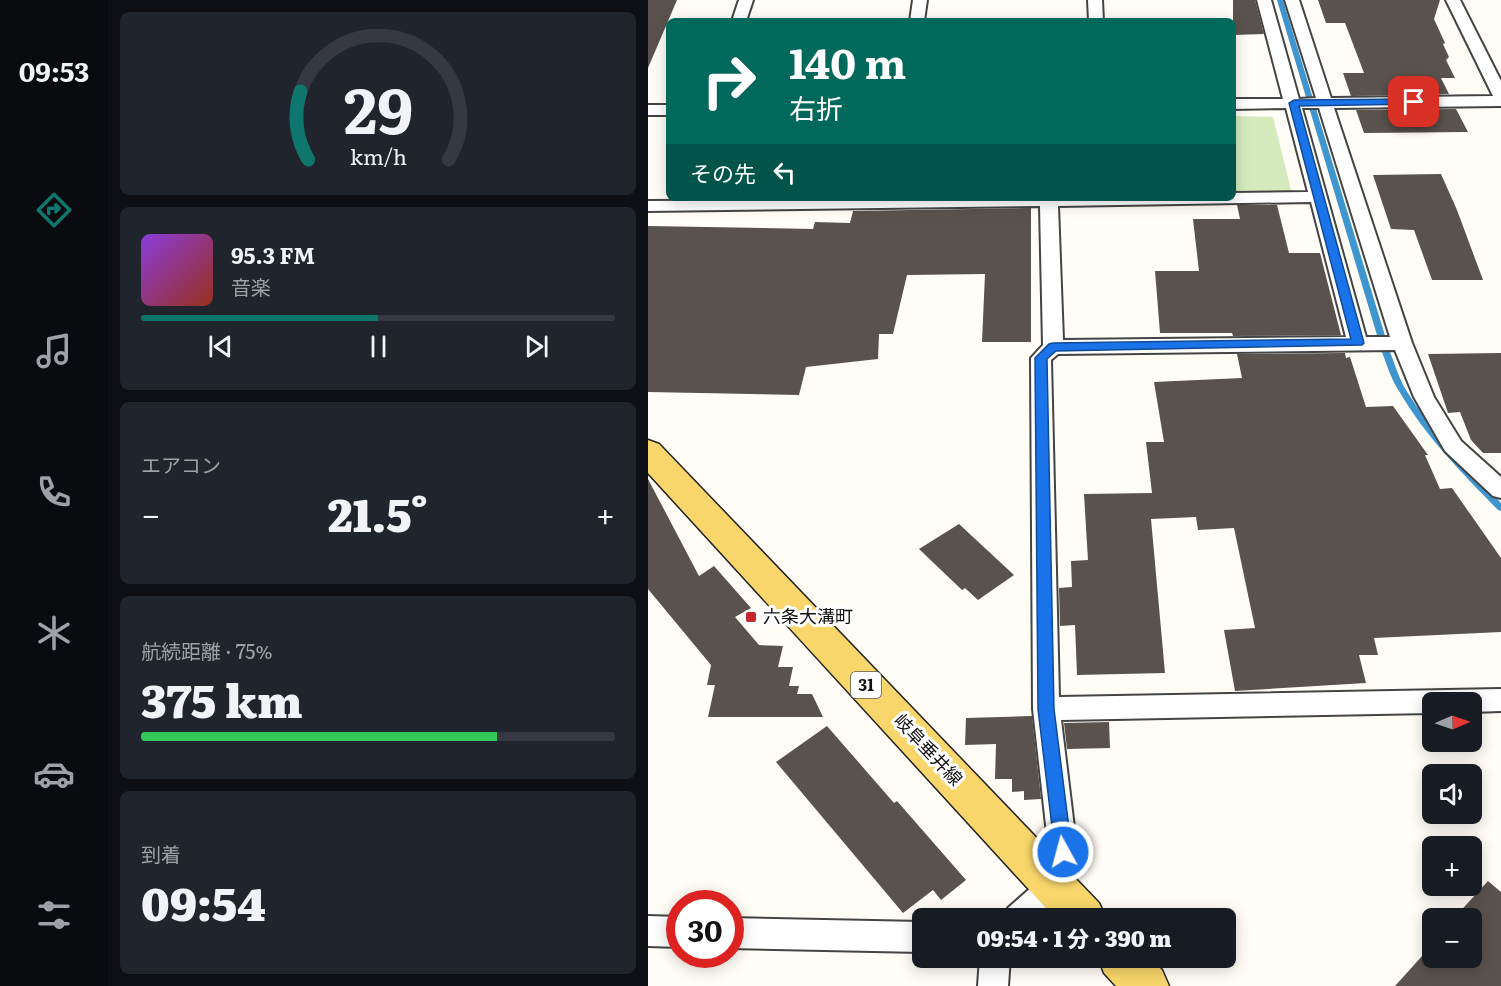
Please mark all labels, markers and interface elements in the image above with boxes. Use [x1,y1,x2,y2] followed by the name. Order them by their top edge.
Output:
[789,30,906,92] text: 140 m
[690,42,768,120] icon: right
[19,50,89,90] text: 09:53
[343,62,413,154] text: 29
[1388,76,1439,127] pin
[1397,85,1430,118] icon: arrive
[789,87,843,127] text: 右折
[349,141,407,173] text: km/h
[690,156,756,189] text: その先
[768,156,801,189] icon: left
[33,189,75,231] icon: directions
[231,238,315,271] text: 95.3 FM
[231,271,271,301] text: 音楽
[33,330,75,372] icon: music
[204,330,237,363] icon: previous
[362,330,395,363] icon: pause
[520,330,553,363] icon: next
[141,449,221,479] text: エアコン
[33,471,75,513] icon: phone
[328,479,428,546] text: 21.5°
[141,488,160,537] text: −
[596,488,615,537] text: +
[763,602,853,629] place label: 六条大溝町
[744,610,758,624] marker: 六条大溝町
[33,612,75,654] icon: climate
[141,635,272,665] text: 航続距離 · 75%
[141,665,303,732] text: 375 km
[851,672,881,698] road number: 31
[1422,692,1482,752] north arrow
[1422,692,1482,968] map controls
[889,707,970,791] street label: 岐阜垂井線
[33,753,75,795] icon: car
[1422,764,1482,824] button: sound
[1031,820,1095,884] position arrow
[1422,836,1482,896] button: +
[141,838,181,868] text: 到着
[141,868,266,935] text: 09:54
[666,890,744,968] speed limit sign: 30
[33,894,75,936] icon: filters
[1422,908,1482,968] button: −
[977,921,1172,954] text: 09:54 · 1 分 · 390 m

